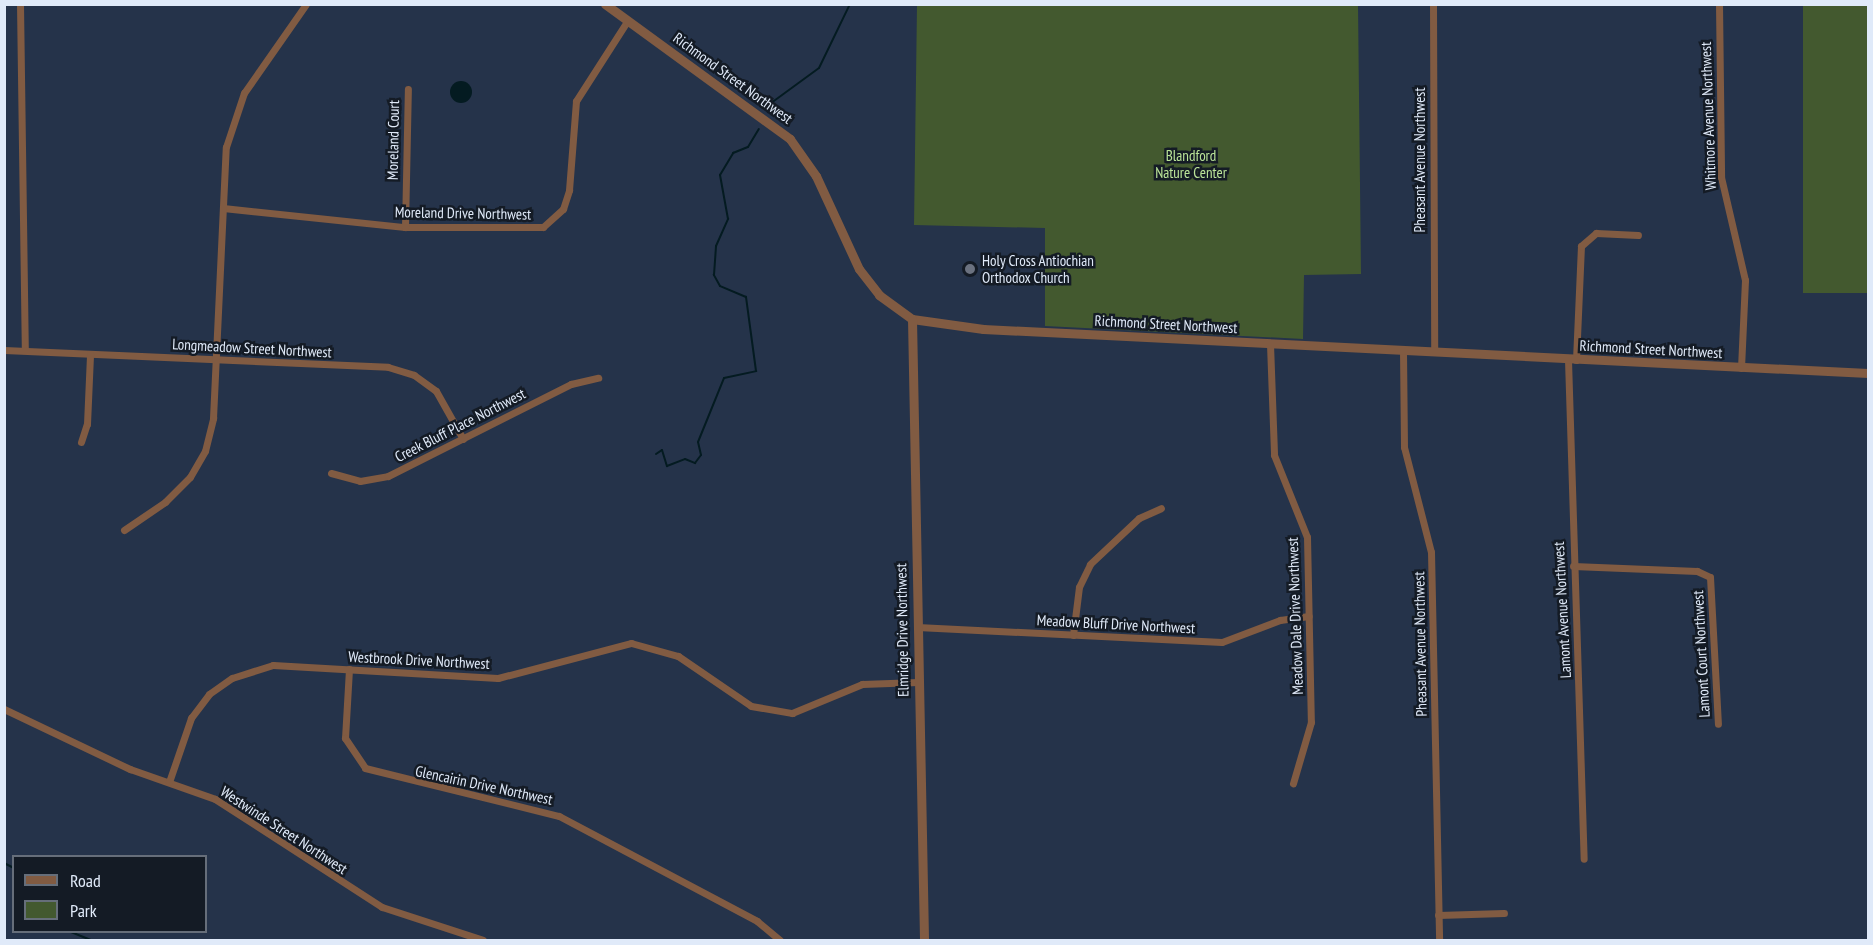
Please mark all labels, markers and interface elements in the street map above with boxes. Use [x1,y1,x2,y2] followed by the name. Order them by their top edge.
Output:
[670,29,796,127] street label: Richmond Street Northwest
[1696,41,1720,191] street label: Whitmore Avenue Northwest
[1411,87,1429,233] street label: Pheasant Avenue Northwest
[383,100,403,180] street label: Moreland Court
[1155,146,1227,181] park label: Blandford Nature Center
[395,203,531,223] street label: Moreland Drive Northwest
[982,251,1095,286] place label: Holy Cross Antiochian Orthodox Church
[963,262,977,276] marker: Holy Cross Antiochian Orthodox Church
[1094,311,1238,337] street label: Richmond Street Northwest
[172,335,332,361] street label: Longmeadow Street Northwest
[1579,336,1723,362] street label: Richmond Street Northwest
[392,384,528,466] street label: Creek Bluff Place Northwest
[1283,537,1307,695] street label: Meadow Dale Drive Northwest
[1549,541,1575,679] street label: Lamont Avenue Northwest
[892,563,912,697] street label: Elmridge Drive Northwest
[1410,571,1430,717] street label: Pheasant Avenue Northwest
[1689,590,1713,718] street label: Lamont Court Northwest
[1036,611,1196,637] street label: Meadow Bluff Drive Northwest
[348,647,490,673] street label: Westbrook Drive Northwest
[414,762,554,808] street label: Glencairin Drive Northwest
[217,782,351,878] street label: Westwinde Street Northwest
[12,855,207,933] legend
[70,869,101,892] text: Road
[70,899,97,922] text: Park

